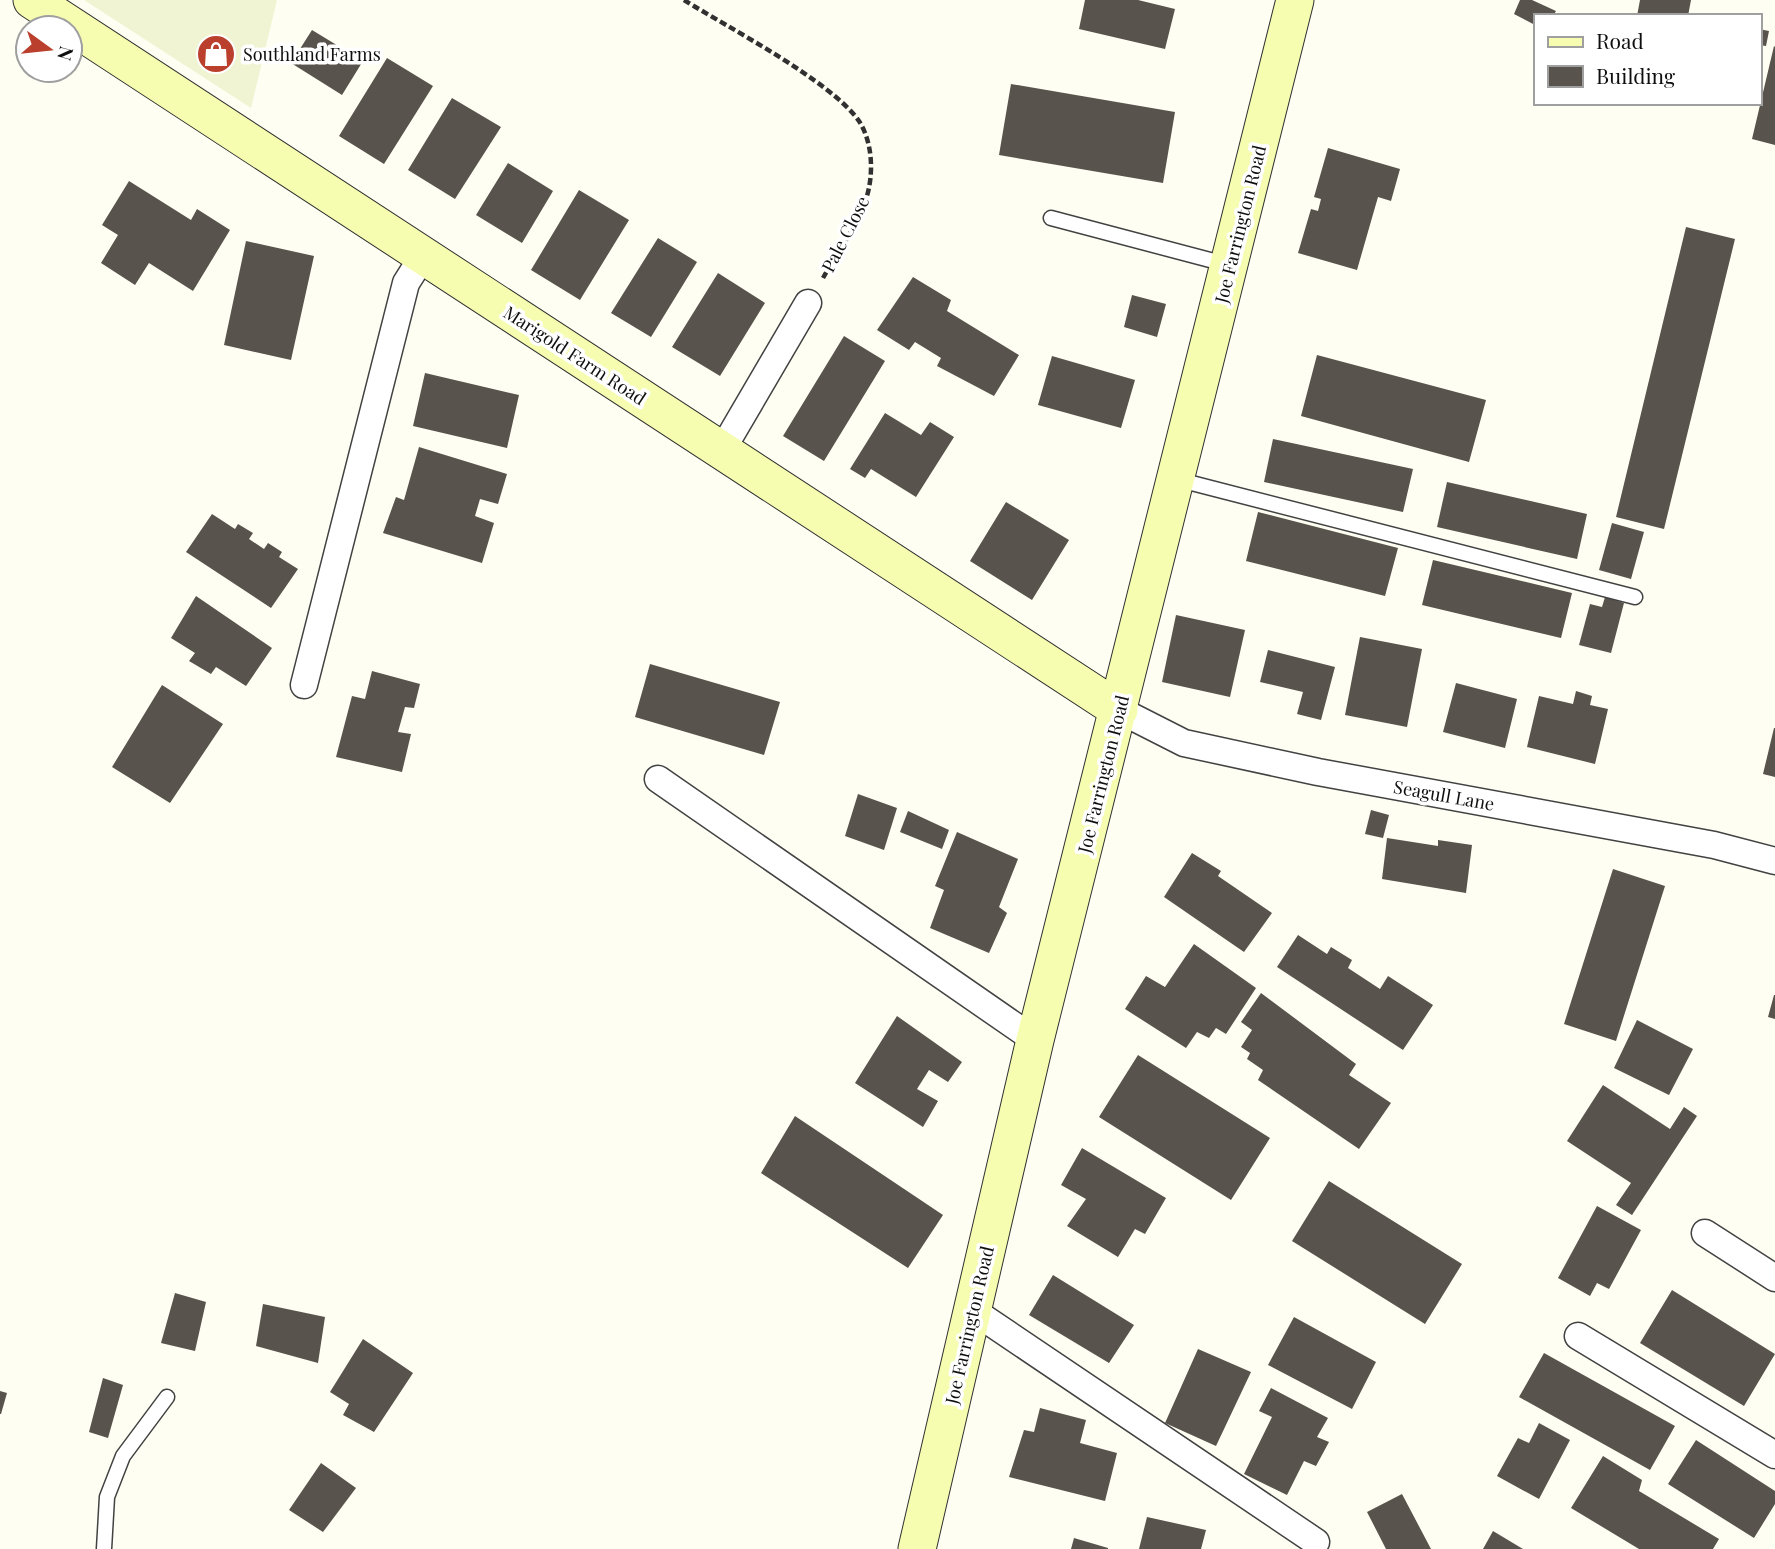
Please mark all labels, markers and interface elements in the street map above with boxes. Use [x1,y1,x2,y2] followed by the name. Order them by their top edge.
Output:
[14,14,84,84] north arrow
[1534,14,1761,105] legend
[1596,26,1644,54] text: Road
[195,33,237,75] shop icon: Southland Farms
[243,42,381,66] place label: Southland Farms
[52,44,81,64] text: N
[1596,61,1675,89] text: Building
[1209,142,1271,306] street label: Joe Farrington Road
[816,192,874,276] street label: Pale Close
[499,300,651,410] street label: Marigold Farm Road
[1072,692,1134,856] street label: Joe Farrington Road
[1392,774,1496,816] street label: Seagull Lane
[939,1243,999,1407] street label: Joe Farrington Road

